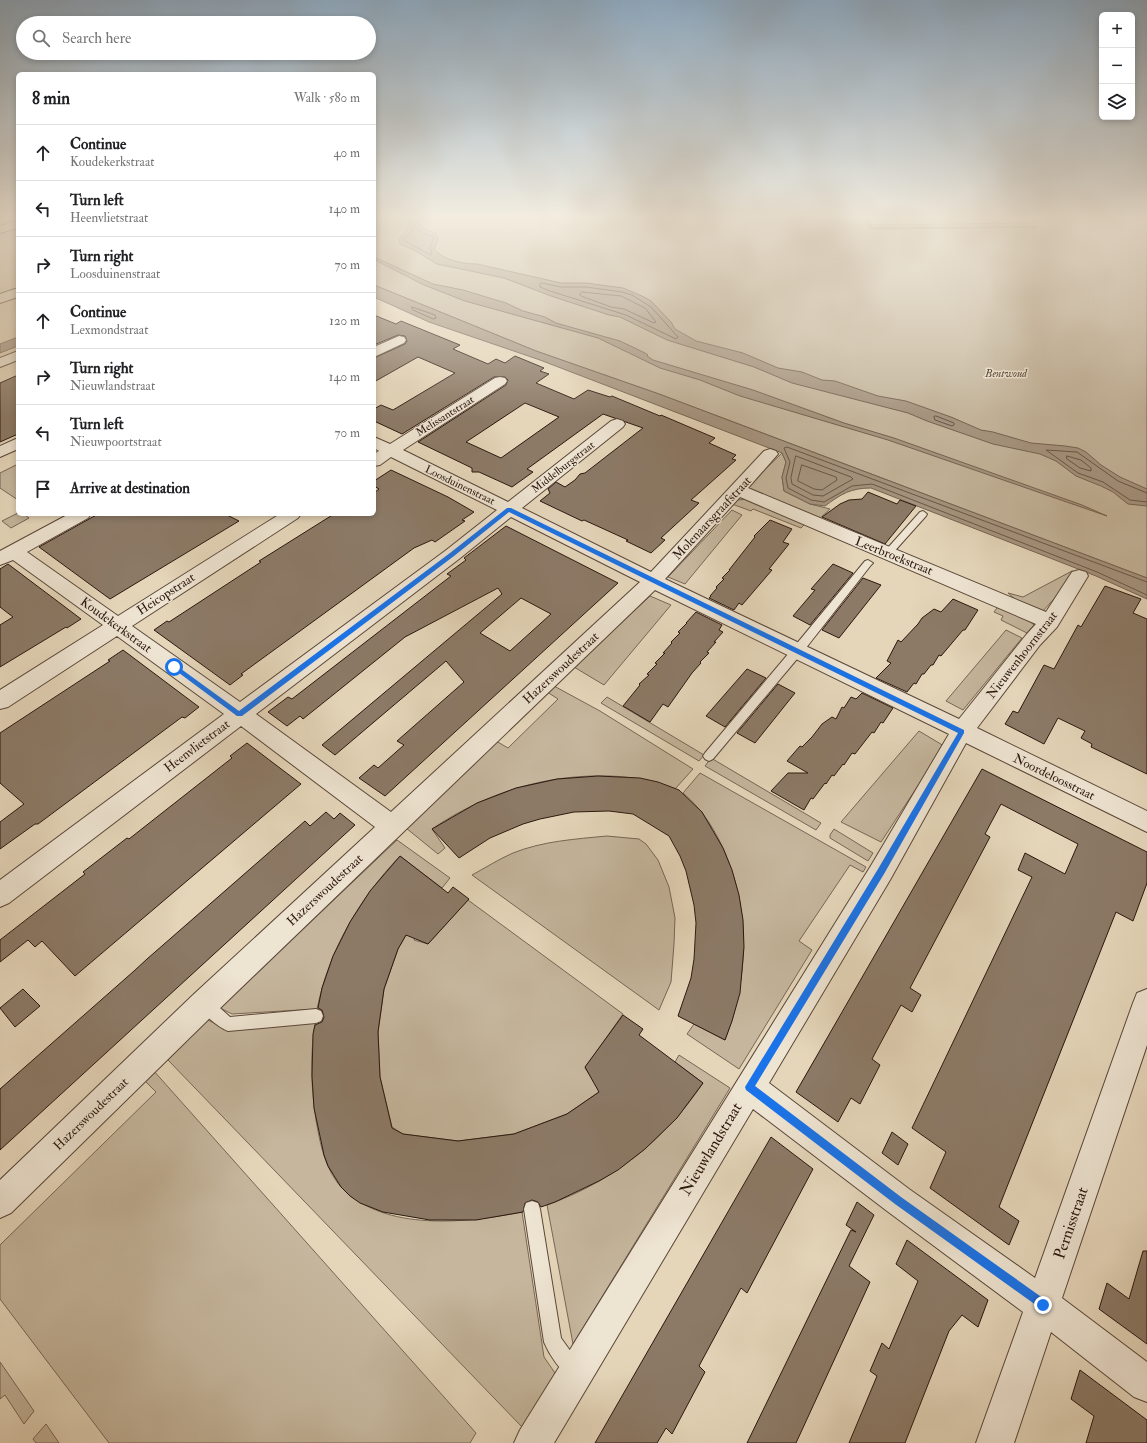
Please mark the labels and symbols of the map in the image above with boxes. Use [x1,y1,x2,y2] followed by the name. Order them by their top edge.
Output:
[984,367,1028,380] park label: Bentwoud
[414,393,477,439] street label: Melissantstraat
[529,438,597,496] street label: Middelburgstraat
[423,462,498,508] street label: Loosduinenstraat
[669,473,755,563] street label: Molenaarsgraafstraat
[853,533,935,579] street label: Leerbroekstraat
[134,569,198,619] street label: Heicopstraat
[77,594,155,656] street label: Koudekerkstraat
[983,608,1061,702] street label: Nieuwenhoornstraat
[520,629,602,707] street label: Hazerswoudestraat
[165,658,183,676] route start
[161,716,233,776] street label: Heenvlietstraat
[1010,750,1098,804] street label: Noordeloosstraat
[284,851,366,929] street label: Hazerswoudestraat
[50,1074,132,1154] street label: Hazerswoudestraat
[675,1099,747,1199] street label: Nieuwlandstraat
[1049,1184,1093,1262] street label: Pernisstraat
[1034,1296,1052,1314] route end

